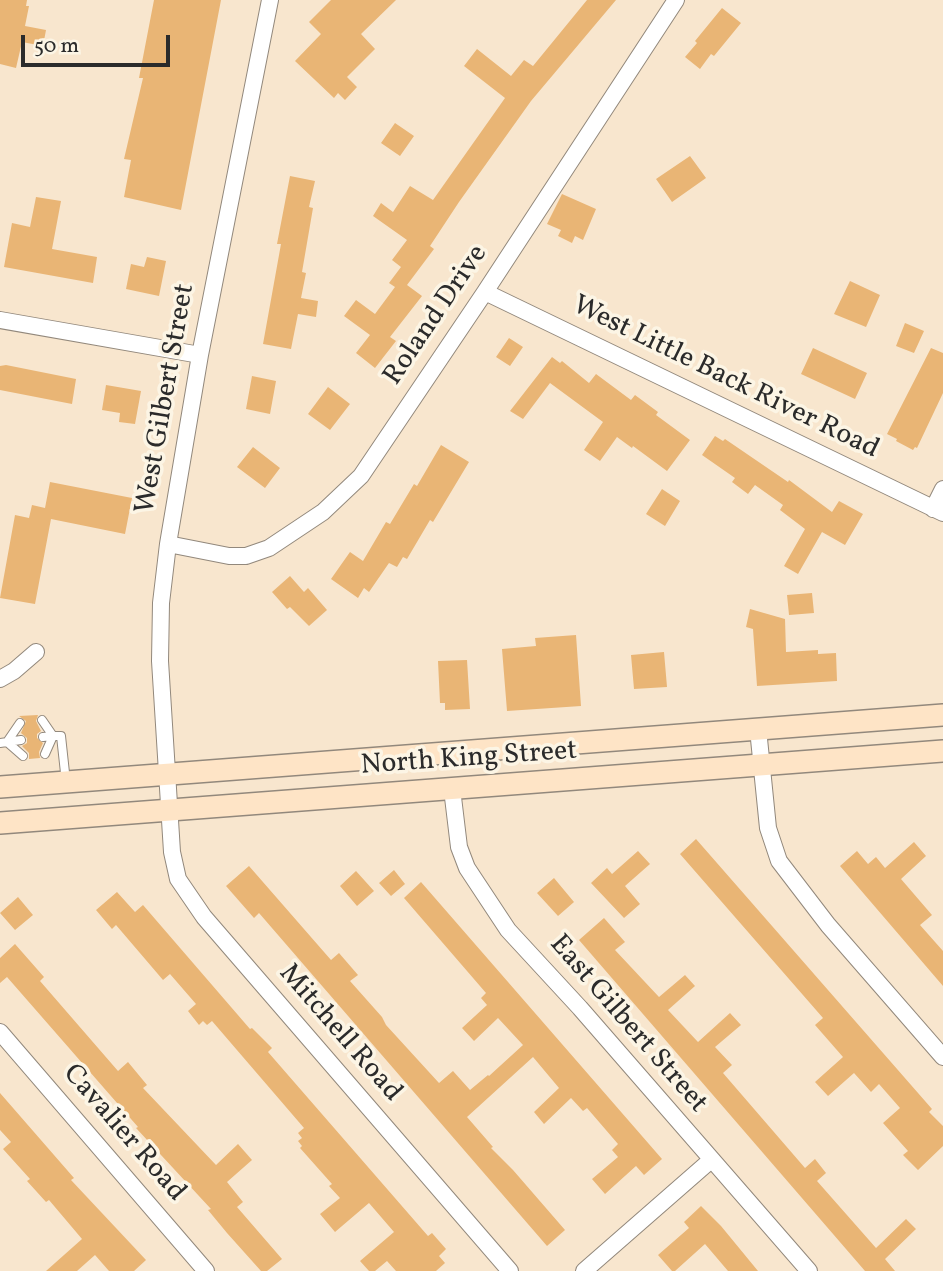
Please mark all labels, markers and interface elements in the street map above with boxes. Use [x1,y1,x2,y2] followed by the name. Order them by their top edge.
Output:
[24,21,173,65] scale bar
[34,32,79,61] text: 50 m
[378,239,496,393] street label: Roland Drive
[130,281,204,517] street label: West Gilbert Street
[566,290,884,468] street label: West Little Back River Road
[360,736,578,784] street label: North King Street
[541,929,713,1121] street label: East Gilbert Street
[270,958,408,1110] street label: Mitchell Road
[54,1059,192,1209] street label: Cavalier Road

